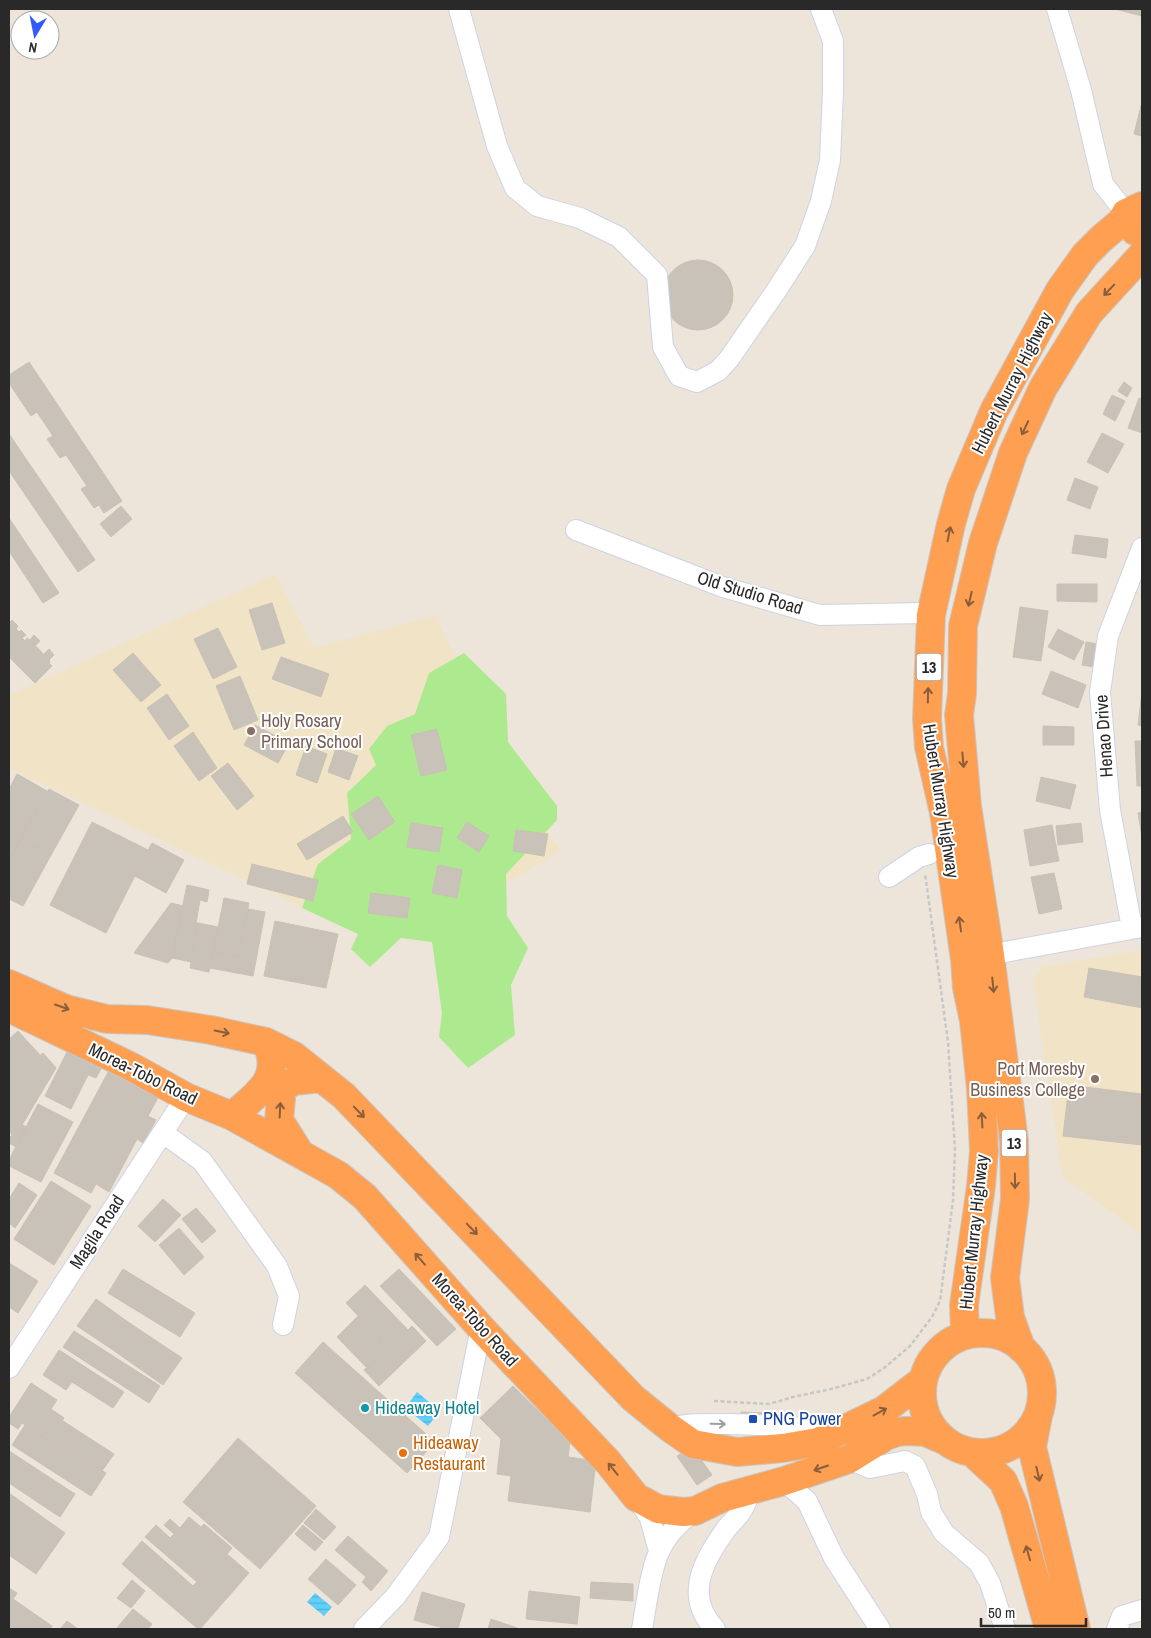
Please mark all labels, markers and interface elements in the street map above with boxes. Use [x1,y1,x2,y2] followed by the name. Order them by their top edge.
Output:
[10,10,60,60] north arrow
[27,38,38,57] text: N
[1103,284,1115,296] one-way arrow
[965,307,1058,458] street label: Hubert Murray Highway
[1019,420,1029,435] one-way arrow
[945,527,955,543] one-way arrow
[694,565,806,620] street label: Old Studio Road
[965,591,974,607] one-way arrow
[916,654,942,680] road number: 13
[923,687,933,703] one-way arrow
[1088,694,1119,778] street label: Henao Drive
[261,708,362,754] place label: Holy Rosary Primary School
[917,722,966,880] street label: Hubert Murray Highway
[245,725,257,737] marker: Holy Rosary Primary School
[958,752,968,768] one-way arrow
[954,917,964,933] one-way arrow
[988,976,998,992] one-way arrow
[54,1003,69,1012] one-way arrow
[214,1028,230,1037] one-way arrow
[85,1036,202,1111] street label: Morea-Tobo Road
[970,1056,1086,1102] place label: Port Moresby Business College
[1089,1073,1101,1085] marker: Port Moresby Business College
[275,1103,284,1119] one-way arrow
[353,1105,365,1118] one-way arrow
[978,1113,987,1129] one-way arrow
[1002,1130,1026,1156] road number: 13
[953,1153,994,1311] street label: Hubert Murray Highway
[1010,1173,1019,1189] one-way arrow
[63,1190,130,1274] street label: Magila Road
[466,1223,478,1235] one-way arrow
[414,1253,426,1266] one-way arrow
[427,1267,524,1372] street label: Morea-Tobo Road
[375,1395,479,1420] place label: Hideaway Hotel
[359,1402,371,1414] marker: Hideaway Hotel
[763,1406,841,1431] place label: PNG Power
[872,1407,887,1417] one-way arrow
[747,1413,759,1425] marker: PNG Power
[709,1419,725,1429] one-way arrow
[413,1430,485,1476] place label: Hideaway Restaurant
[397,1447,409,1459] marker: Hideaway Restaurant
[608,1463,619,1476] one-way arrow
[814,1464,830,1473] one-way arrow
[1034,1466,1043,1482] one-way arrow
[1022,1545,1032,1561] one-way arrow
[981,1596,1086,1628] scale bar
[988,1602,1015,1623] text: 50 m

